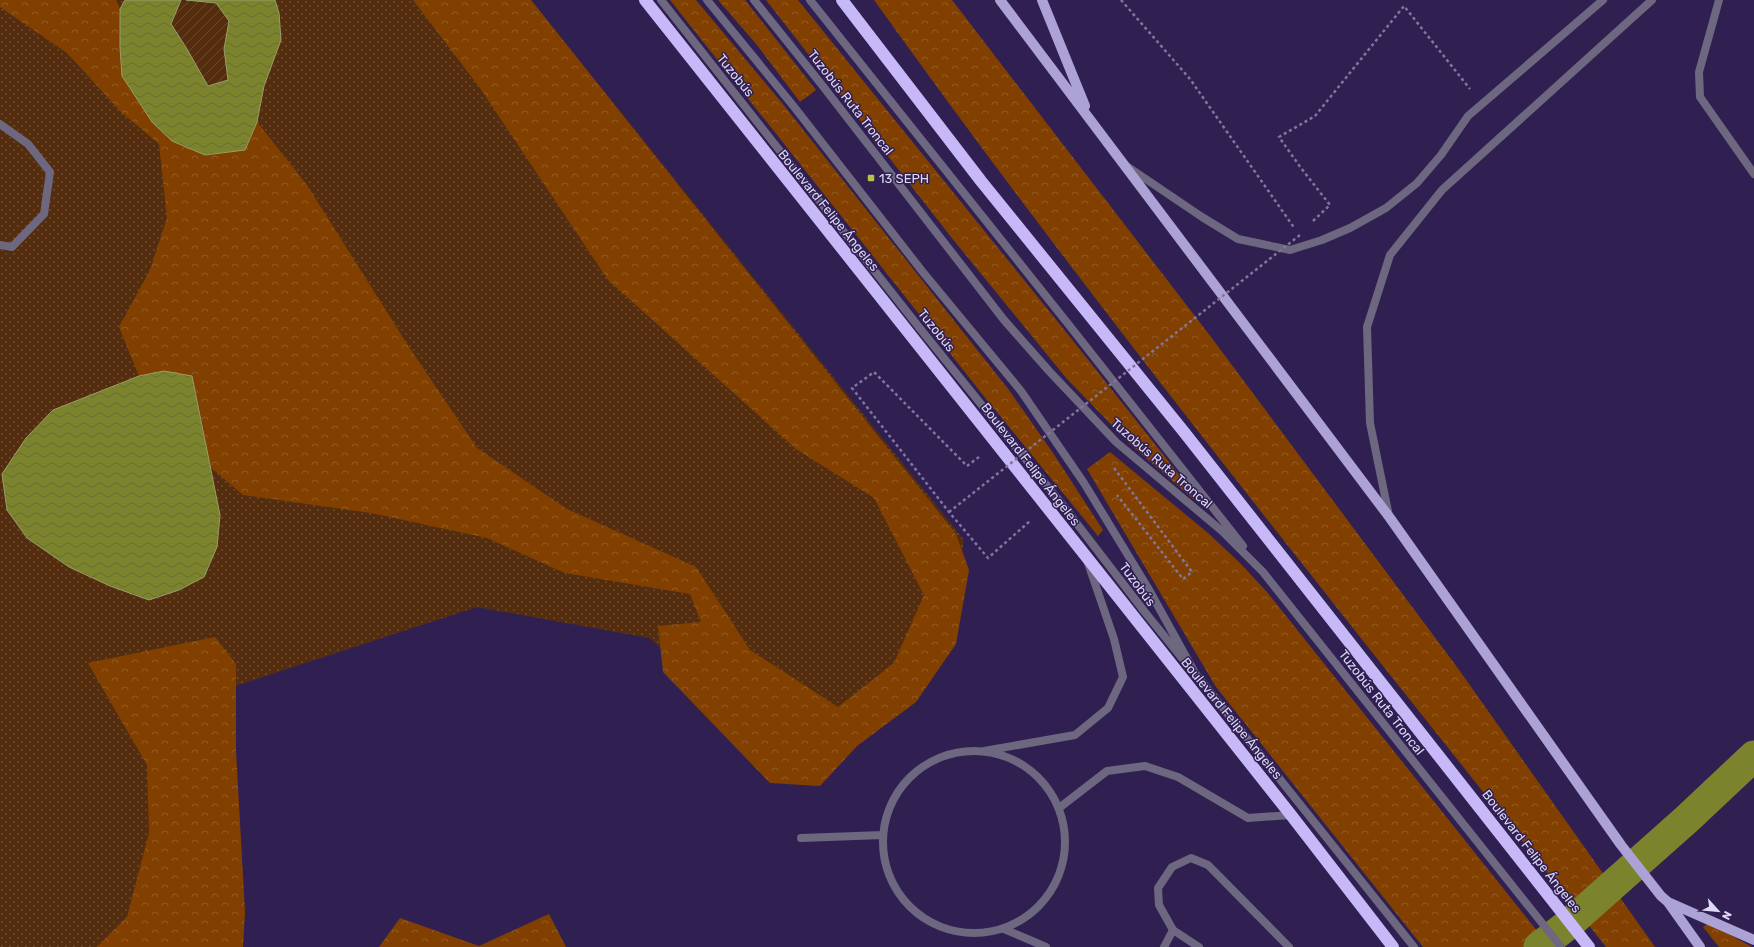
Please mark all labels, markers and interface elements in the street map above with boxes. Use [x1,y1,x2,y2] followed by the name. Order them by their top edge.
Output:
[805,47,896,158] street label: Tuzobús Ruta Troncal
[714,51,758,100] street label: Tuzobús
[774,147,882,275] street label: Boulevard Felipe Ángeles
[879,171,929,186] place label: 13 SEPH
[866,173,876,183] marker: 13 SEPH
[915,306,959,355] street label: Tuzobús
[977,400,1083,530] street label: Boulevard Felipe Ángeles
[1108,415,1215,511] street label: Tuzobús Ruta Troncal
[1116,560,1159,609] street label: Tuzobús
[1336,647,1427,758] street label: Tuzobús Ruta Troncal
[1177,655,1285,783] street label: Boulevard Felipe Ángeles
[1478,787,1584,917] street label: Boulevard Felipe Ángeles
[1698,891,1738,931] north arrow
[1719,909,1734,922] text: N

